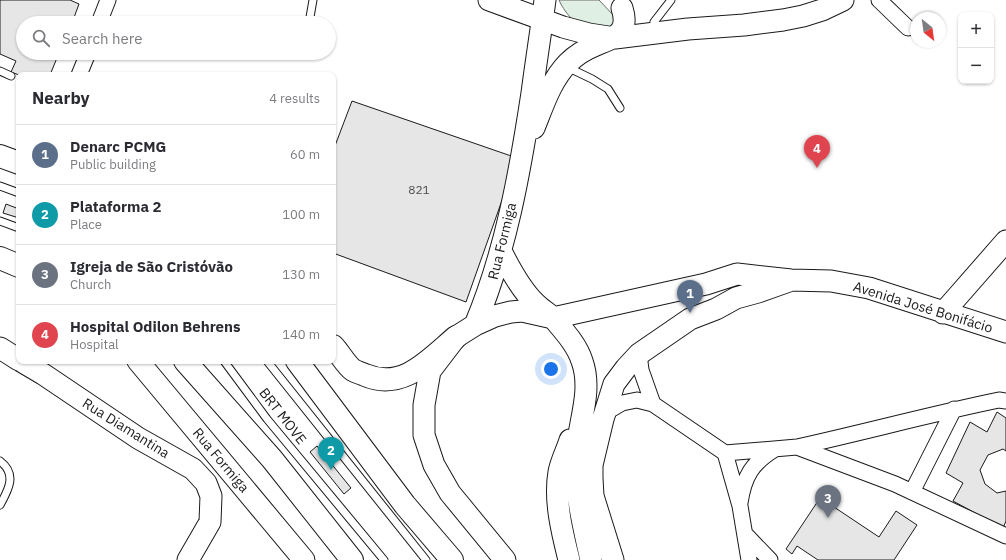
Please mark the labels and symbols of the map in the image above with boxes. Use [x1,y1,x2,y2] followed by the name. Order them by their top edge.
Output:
[910,12,946,48] north arrow
[804,135,830,168] pin: 4
[408,182,430,197] house number: 821
[484,200,520,281] street label: Rua Formiga
[851,277,995,337] street label: Avenida José Bonifácio
[677,280,703,313] pin: 1
[541,359,561,379] your location
[255,384,311,448] street label: BRT MOVE
[79,394,173,462] street label: Rua Diamantina
[189,424,254,496] street label: Rua Formiga
[318,437,344,470] pin: 2
[815,485,841,518] pin: 3

